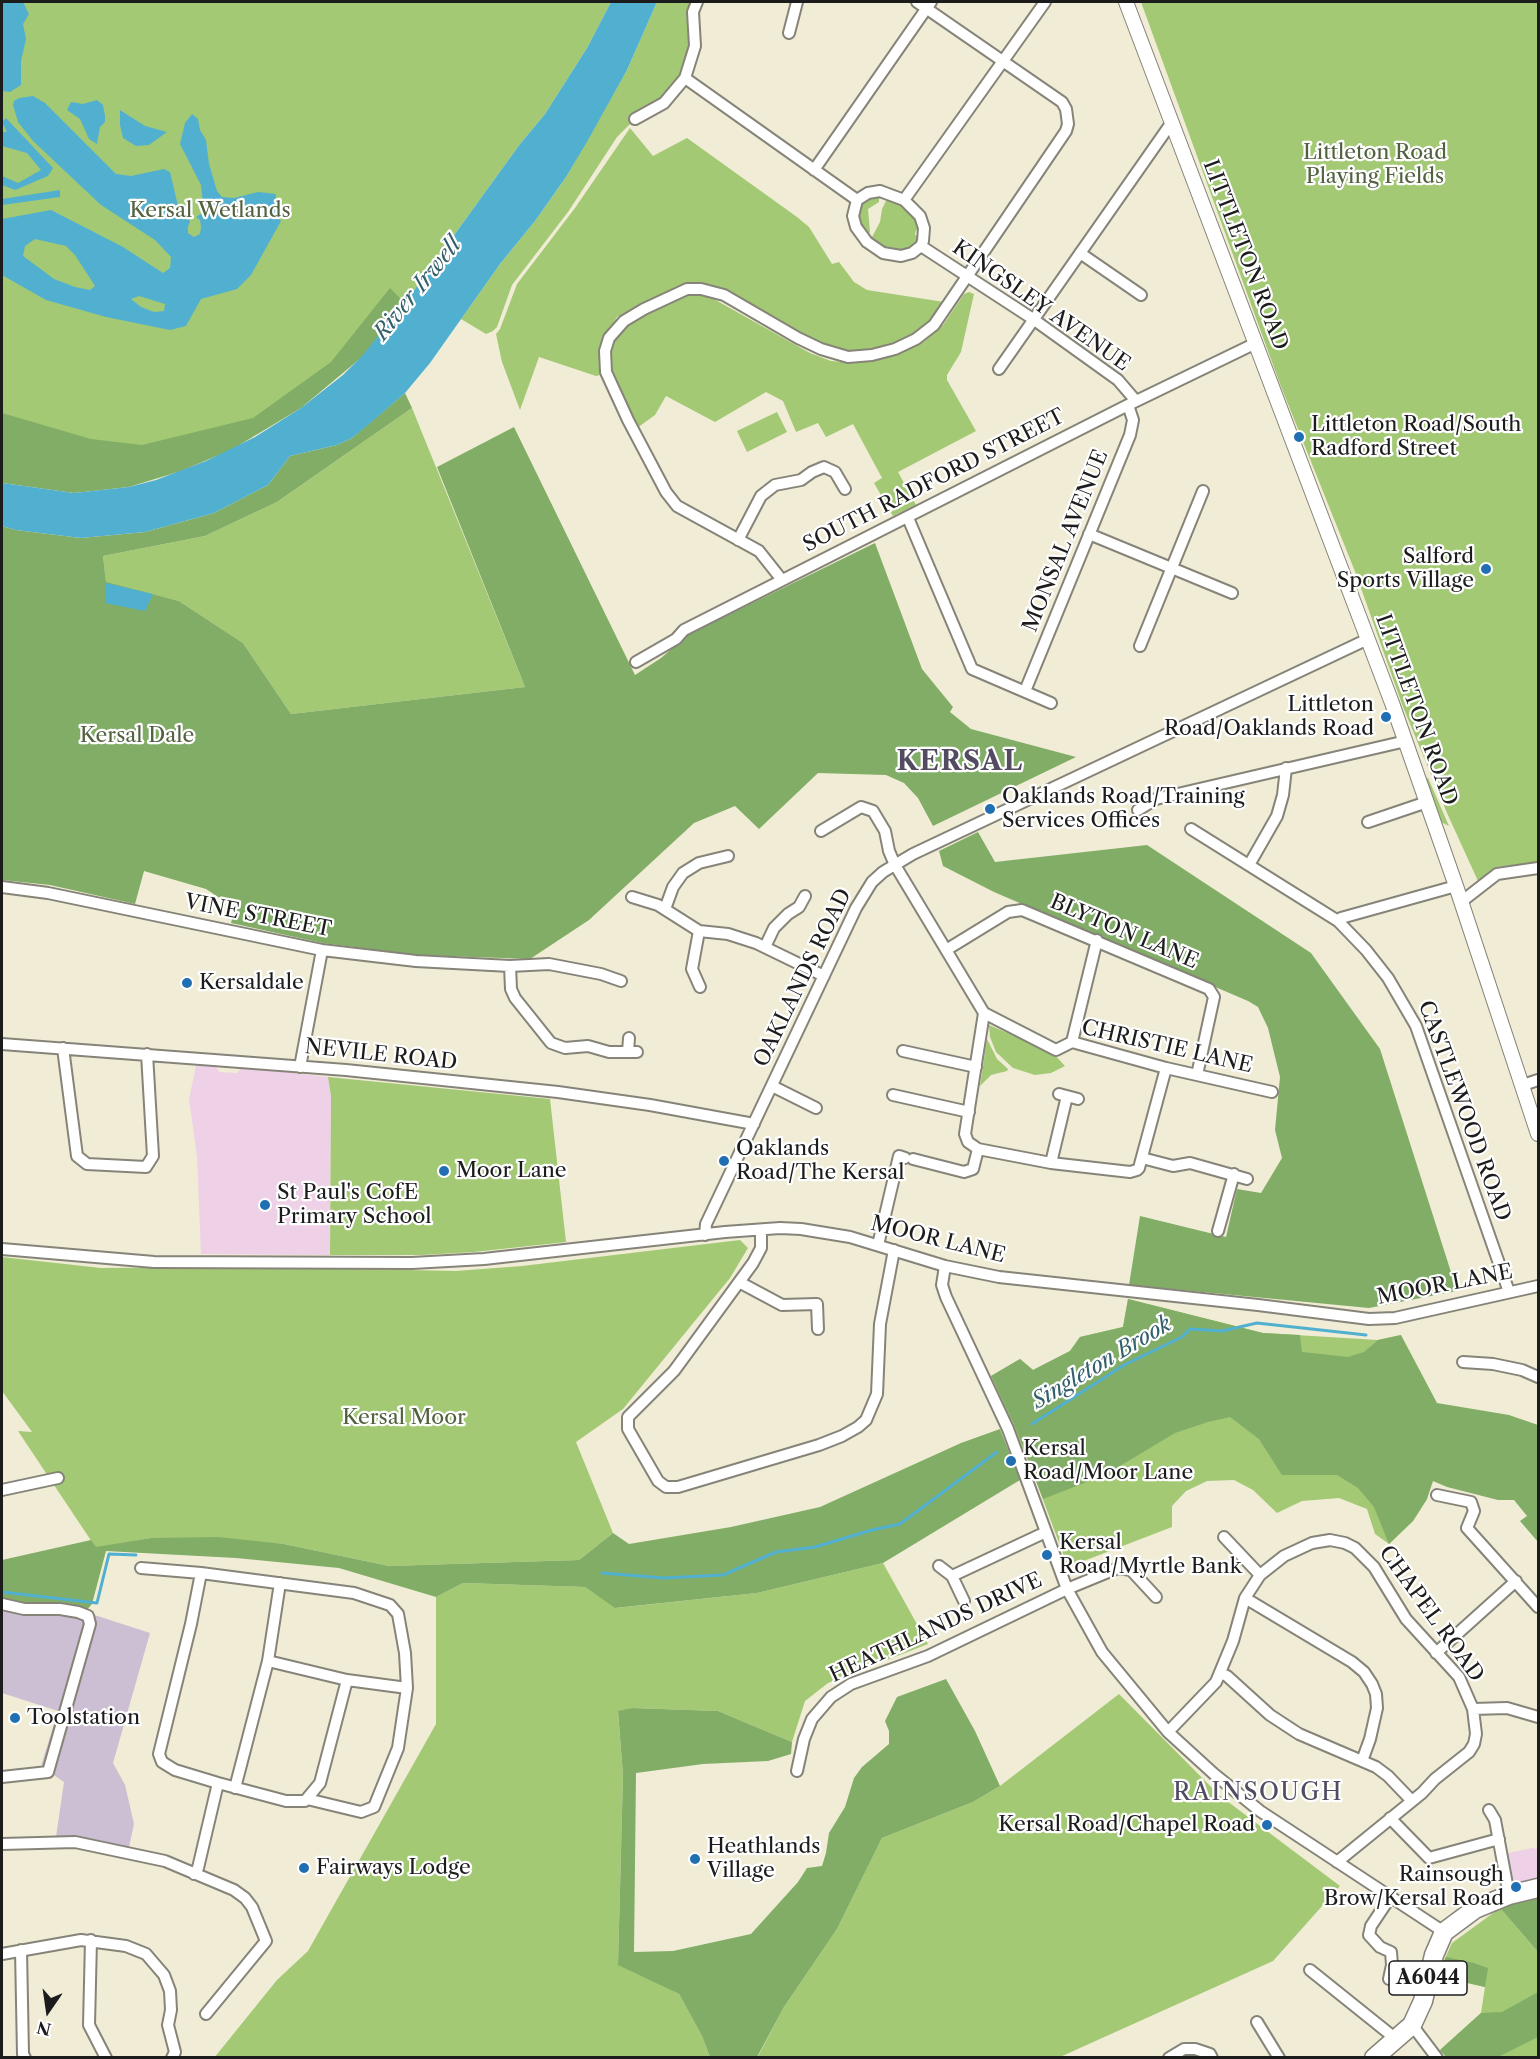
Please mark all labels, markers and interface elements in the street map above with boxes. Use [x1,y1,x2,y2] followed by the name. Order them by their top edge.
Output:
[1303,140,1447,190] park label: Littleton Road Playing Fields
[1197,156,1293,354] street label: LITTLETON ROAD
[129,198,291,224] park label: Kersal Wetlands
[368,232,468,346] water label: River Irwell
[947,235,1135,377] street label: KINGSLEY AVENUE
[799,404,1069,558] street label: SOUTH RADFORD STREET
[1311,412,1522,462] place label: Littleton Road/South Radford Street
[1292,430,1306,444] marker: Littleton Road/South Radford Street
[1018,446,1114,636] street label: MONSAL AVENUE
[1337,544,1474,594] place label: Salford Sports Village
[1479,562,1493,576] marker: Salford Sports Village
[1370,611,1462,809] street label: LITTLETON ROAD
[1164,692,1374,742] place label: Littleton Road/Oaklands Road
[1379,710,1393,724] marker: Littleton Road/Oaklands Road
[80,723,194,749] park label: Kersal Dale
[896,746,1024,778] district label: KERSAL
[1002,784,1245,834] place label: Oaklands Road/Training Services Offices
[983,802,997,816] marker: Oaklands Road/Training Services Offices
[749,885,857,1071] street label: OAKLANDS ROAD
[183,889,333,943] street label: VINE STREET
[1046,889,1202,975] street label: BLYTON LANE
[199,970,304,996] place label: Kersaldale
[180,976,194,990] marker: Kersaldale
[1412,997,1516,1225] street label: CASTLEWOOD ROAD
[1079,1015,1255,1079] street label: CHRISTIE LANE
[303,1034,459,1076] street label: NEVILE ROAD
[736,1136,905,1186] place label: Oaklands Road/The Kersal
[717,1154,731,1168] marker: Oaklands Road/The Kersal
[456,1158,567,1184] place label: Moor Lane
[437,1164,451,1178] marker: Moor Lane
[277,1180,432,1230] place label: St Paul's CofE Primary School
[258,1198,272,1212] marker: St Paul's CofE Primary School
[868,1211,1008,1269] street label: MOOR LANE
[1375,1259,1515,1311] street label: MOOR LANE
[1027,1311,1177,1415] water label: Singleton Brook
[342,1405,466,1431] park label: Kersal Moor
[1023,1436,1193,1486] place label: Kersal Road/Moor Lane
[1004,1454,1018,1468] marker: Kersal Road/Moor Lane
[1059,1530,1242,1580] place label: Kersal Road/Myrtle Bank
[1373,1541,1489,1687] street label: CHAPEL ROAD
[1040,1548,1054,1562] marker: Kersal Road/Myrtle Bank
[826,1568,1046,1688] street label: HEATHLANDS DRIVE
[27,1705,140,1731] place label: Toolstation
[8,1711,22,1725] marker: Toolstation
[1173,1779,1343,1807] district label: RAINSOUGH
[998,1812,1255,1838] place label: Kersal Road/Chapel Road
[1260,1818,1274,1832] marker: Kersal Road/Chapel Road
[707,1834,820,1884] place label: Heathlands Village
[688,1852,702,1866] marker: Heathlands Village
[316,1855,471,1881] place label: Fairways Lodge
[297,1861,311,1875] marker: Fairways Lodge
[1324,1862,1504,1912] place label: Rainsough Brow/Kersal Road
[1509,1880,1523,1894] marker: Rainsough Brow/Kersal Road
[1389,1961,1467,1995] road number: A6044
[18,1981,78,2041] north arrow
[35,2017,53,2040] text: N

